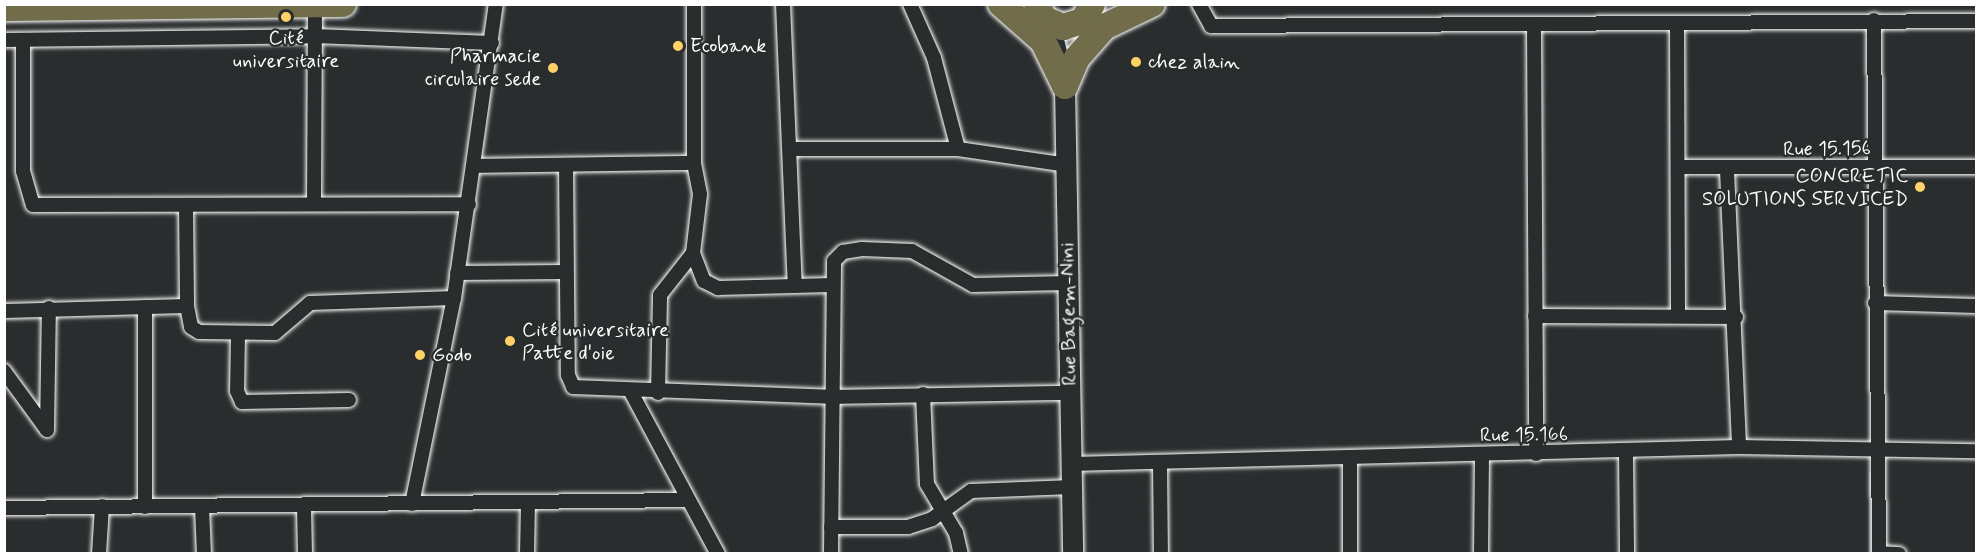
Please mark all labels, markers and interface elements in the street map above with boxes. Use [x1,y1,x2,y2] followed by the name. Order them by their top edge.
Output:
[279,10,293,24] marker: Cité universitaire
[233,27,339,74] place label: Cité universitaire
[690,34,766,58] place label: Ecobank
[671,39,685,53] marker: Ecobank
[423,45,541,92] place label: Pharmacie circulaire sede
[1148,50,1234,74] place label: chez alain
[1129,55,1143,69] marker: chez alain
[546,61,560,75] marker: Pharmacie circulaire sede
[1783,136,1871,162] street label: Rue 15.156
[1700,164,1908,211] place label: CONCRETIC SOLUTIONS SERVICED
[1913,180,1927,194] marker: CONCRETIC SOLUTIONS SERVICED
[1056,243,1082,385] street label: Rue Bagem-Nini
[522,318,669,365] place label: Cité universitaire Patte d'oie
[503,334,517,348] marker: Cité universitaire Patte d'oie
[432,343,472,367] place label: Godo
[413,348,427,362] marker: Godo
[1480,422,1568,448] street label: Rue 15.166

